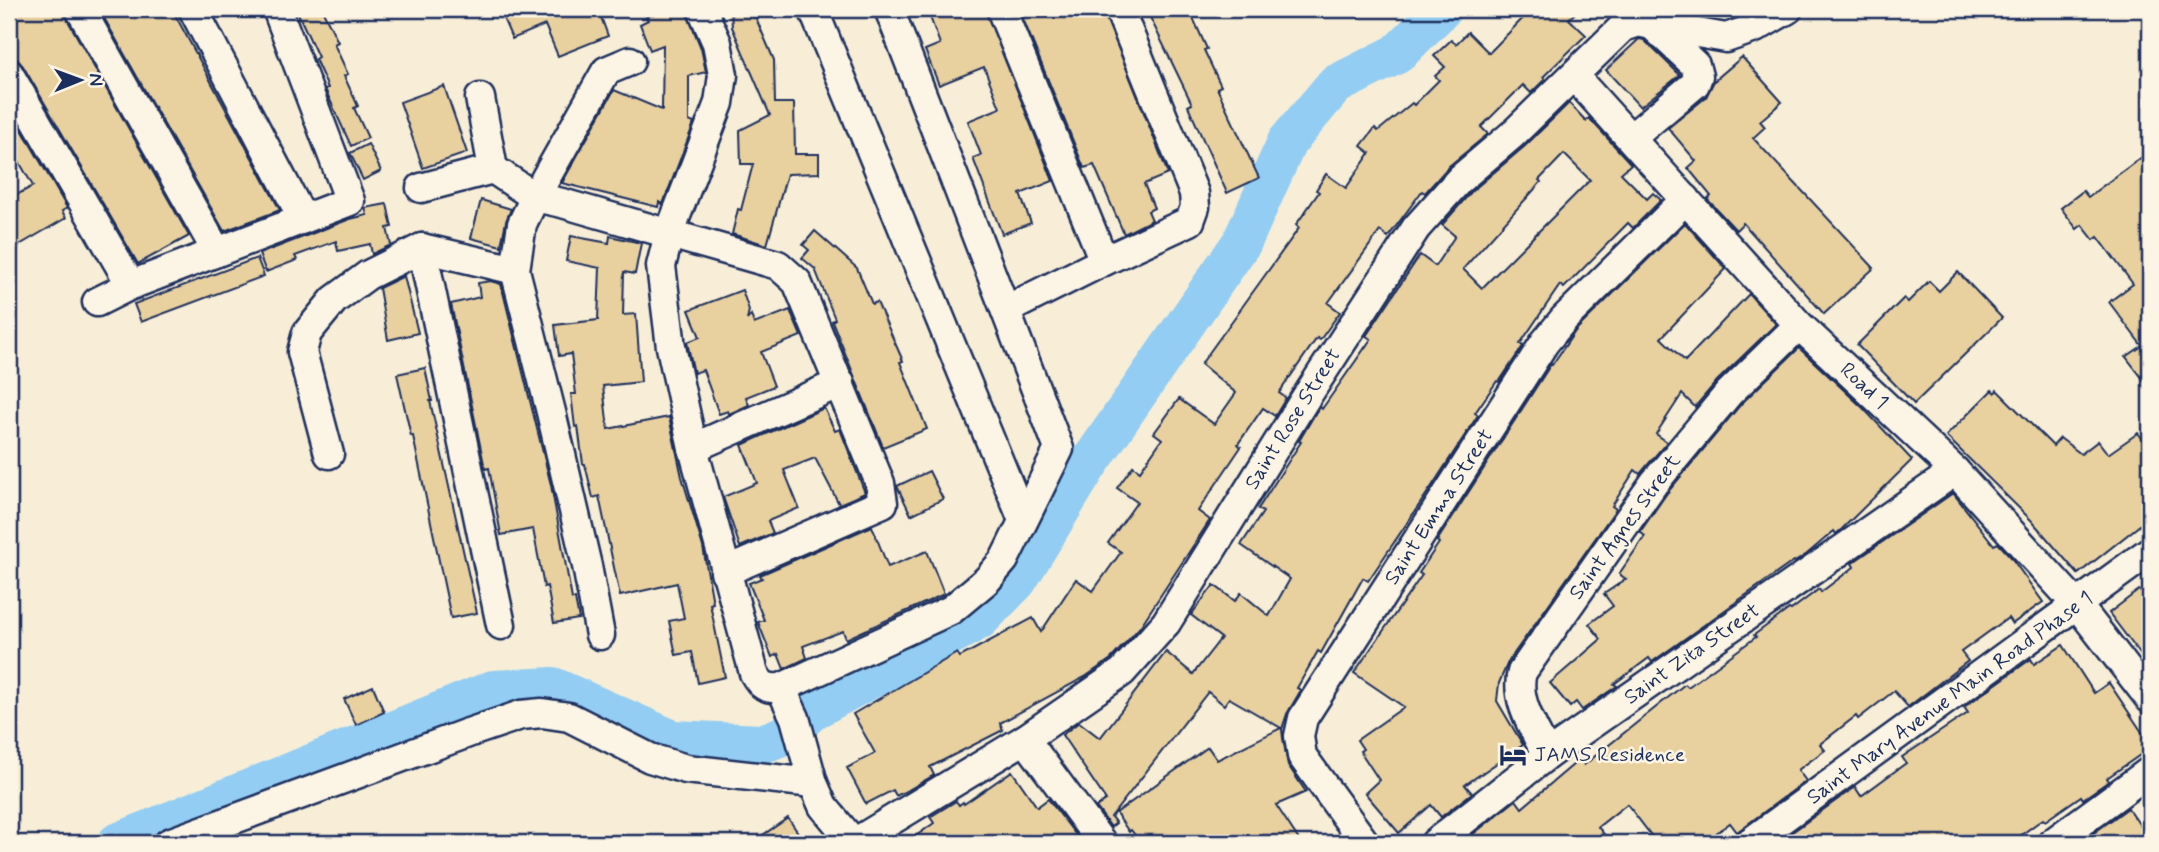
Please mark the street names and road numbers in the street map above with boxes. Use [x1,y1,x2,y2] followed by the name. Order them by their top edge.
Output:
[1238,343,1348,495] street label: Saint Rose Street
[1834,356,1894,416] street label: Road 1
[1378,424,1500,590] street label: Saint Emma Street
[1563,448,1688,605] street label: Saint Agnes Street
[1801,585,2099,811] street label: Saint Mary Avenue Main Road Phase 1
[1619,597,1765,711] street label: Saint Zita Street

